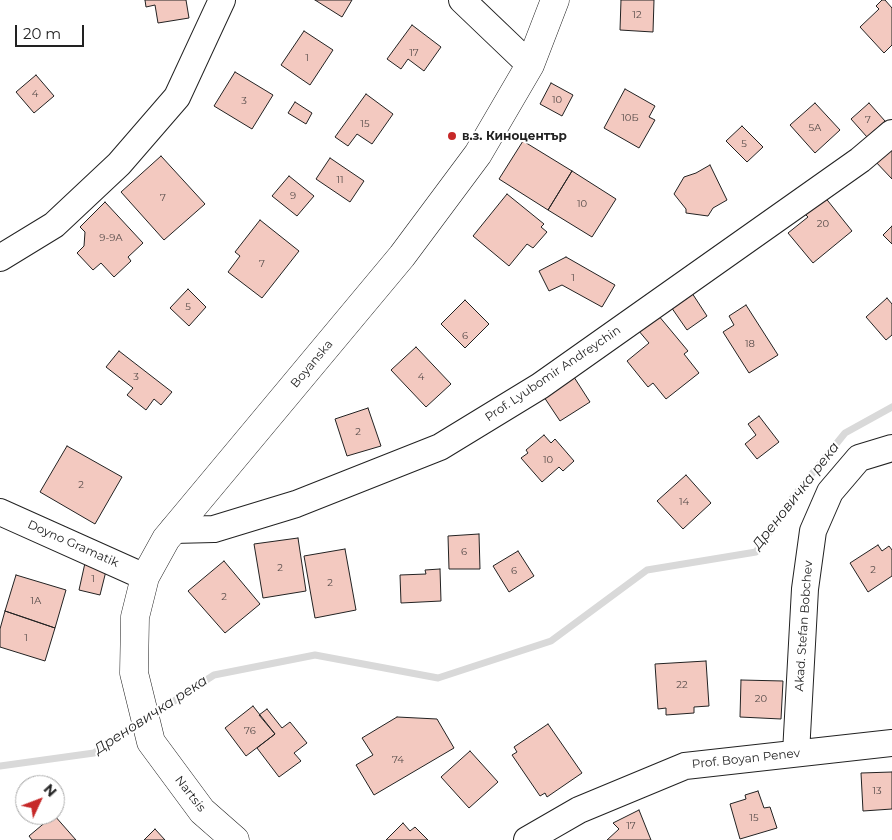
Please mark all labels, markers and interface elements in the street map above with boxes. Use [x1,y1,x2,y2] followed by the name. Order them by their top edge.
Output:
[632,9,642,21] house number: 12
[18,15,86,47] scale bar
[23,24,61,43] text: 20 m
[409,47,419,59] house number: 17
[305,52,309,64] house number: 1
[32,88,38,100] house number: 4
[552,94,562,106] house number: 10
[241,95,247,107] house number: 3
[621,112,639,124] house number: 10Б
[865,114,871,126] house number: 7
[360,118,370,130] house number: 15
[808,122,822,134] house number: 5А
[462,129,567,143] place label: в.з. Киноцентър
[446,130,458,142] marker: в.з. Киноцентър
[741,138,747,150] house number: 5
[336,174,344,186] house number: 11
[290,190,296,202] house number: 9
[160,192,166,204] house number: 7
[577,198,587,210] house number: 10
[817,218,829,230] house number: 20
[99,232,123,244] house number: 9-9А
[259,258,265,270] house number: 7
[571,272,575,284] house number: 1
[185,301,191,313] house number: 5
[482,323,624,425] street label: Prof. Lyubomir Andreychin
[462,330,468,342] house number: 6
[288,337,336,391] street label: Boyanska
[745,338,755,350] house number: 18
[133,371,139,383] house number: 3
[418,371,424,383] house number: 4
[355,426,361,438] house number: 2
[749,439,843,553] water label: Дреновичка река
[543,454,553,466] house number: 10
[78,479,84,491] house number: 2
[679,496,689,508] house number: 14
[25,517,121,571] street label: Doyno Gramatik
[461,546,467,558] house number: 6
[792,560,816,692] street label: Akad. Stefan Bobchev
[277,562,283,574] house number: 2
[870,564,876,576] house number: 2
[511,565,517,577] house number: 6
[91,573,95,585] house number: 1
[327,577,333,589] house number: 2
[221,591,227,603] house number: 2
[30,595,42,607] house number: 1А
[24,632,28,644] house number: 1
[91,672,211,758] water label: Дреновичка река
[676,679,688,691] house number: 22
[755,693,767,705] house number: 20
[244,725,256,737] house number: 76
[691,746,801,772] street label: Prof. Boyan Penev
[392,754,404,766] house number: 74
[172,773,208,815] street label: Nartsis
[15,775,65,825] north arrow
[40,780,61,801] text: N
[872,785,882,797] house number: 13
[749,812,759,824] house number: 15
[626,820,636,832] house number: 17

